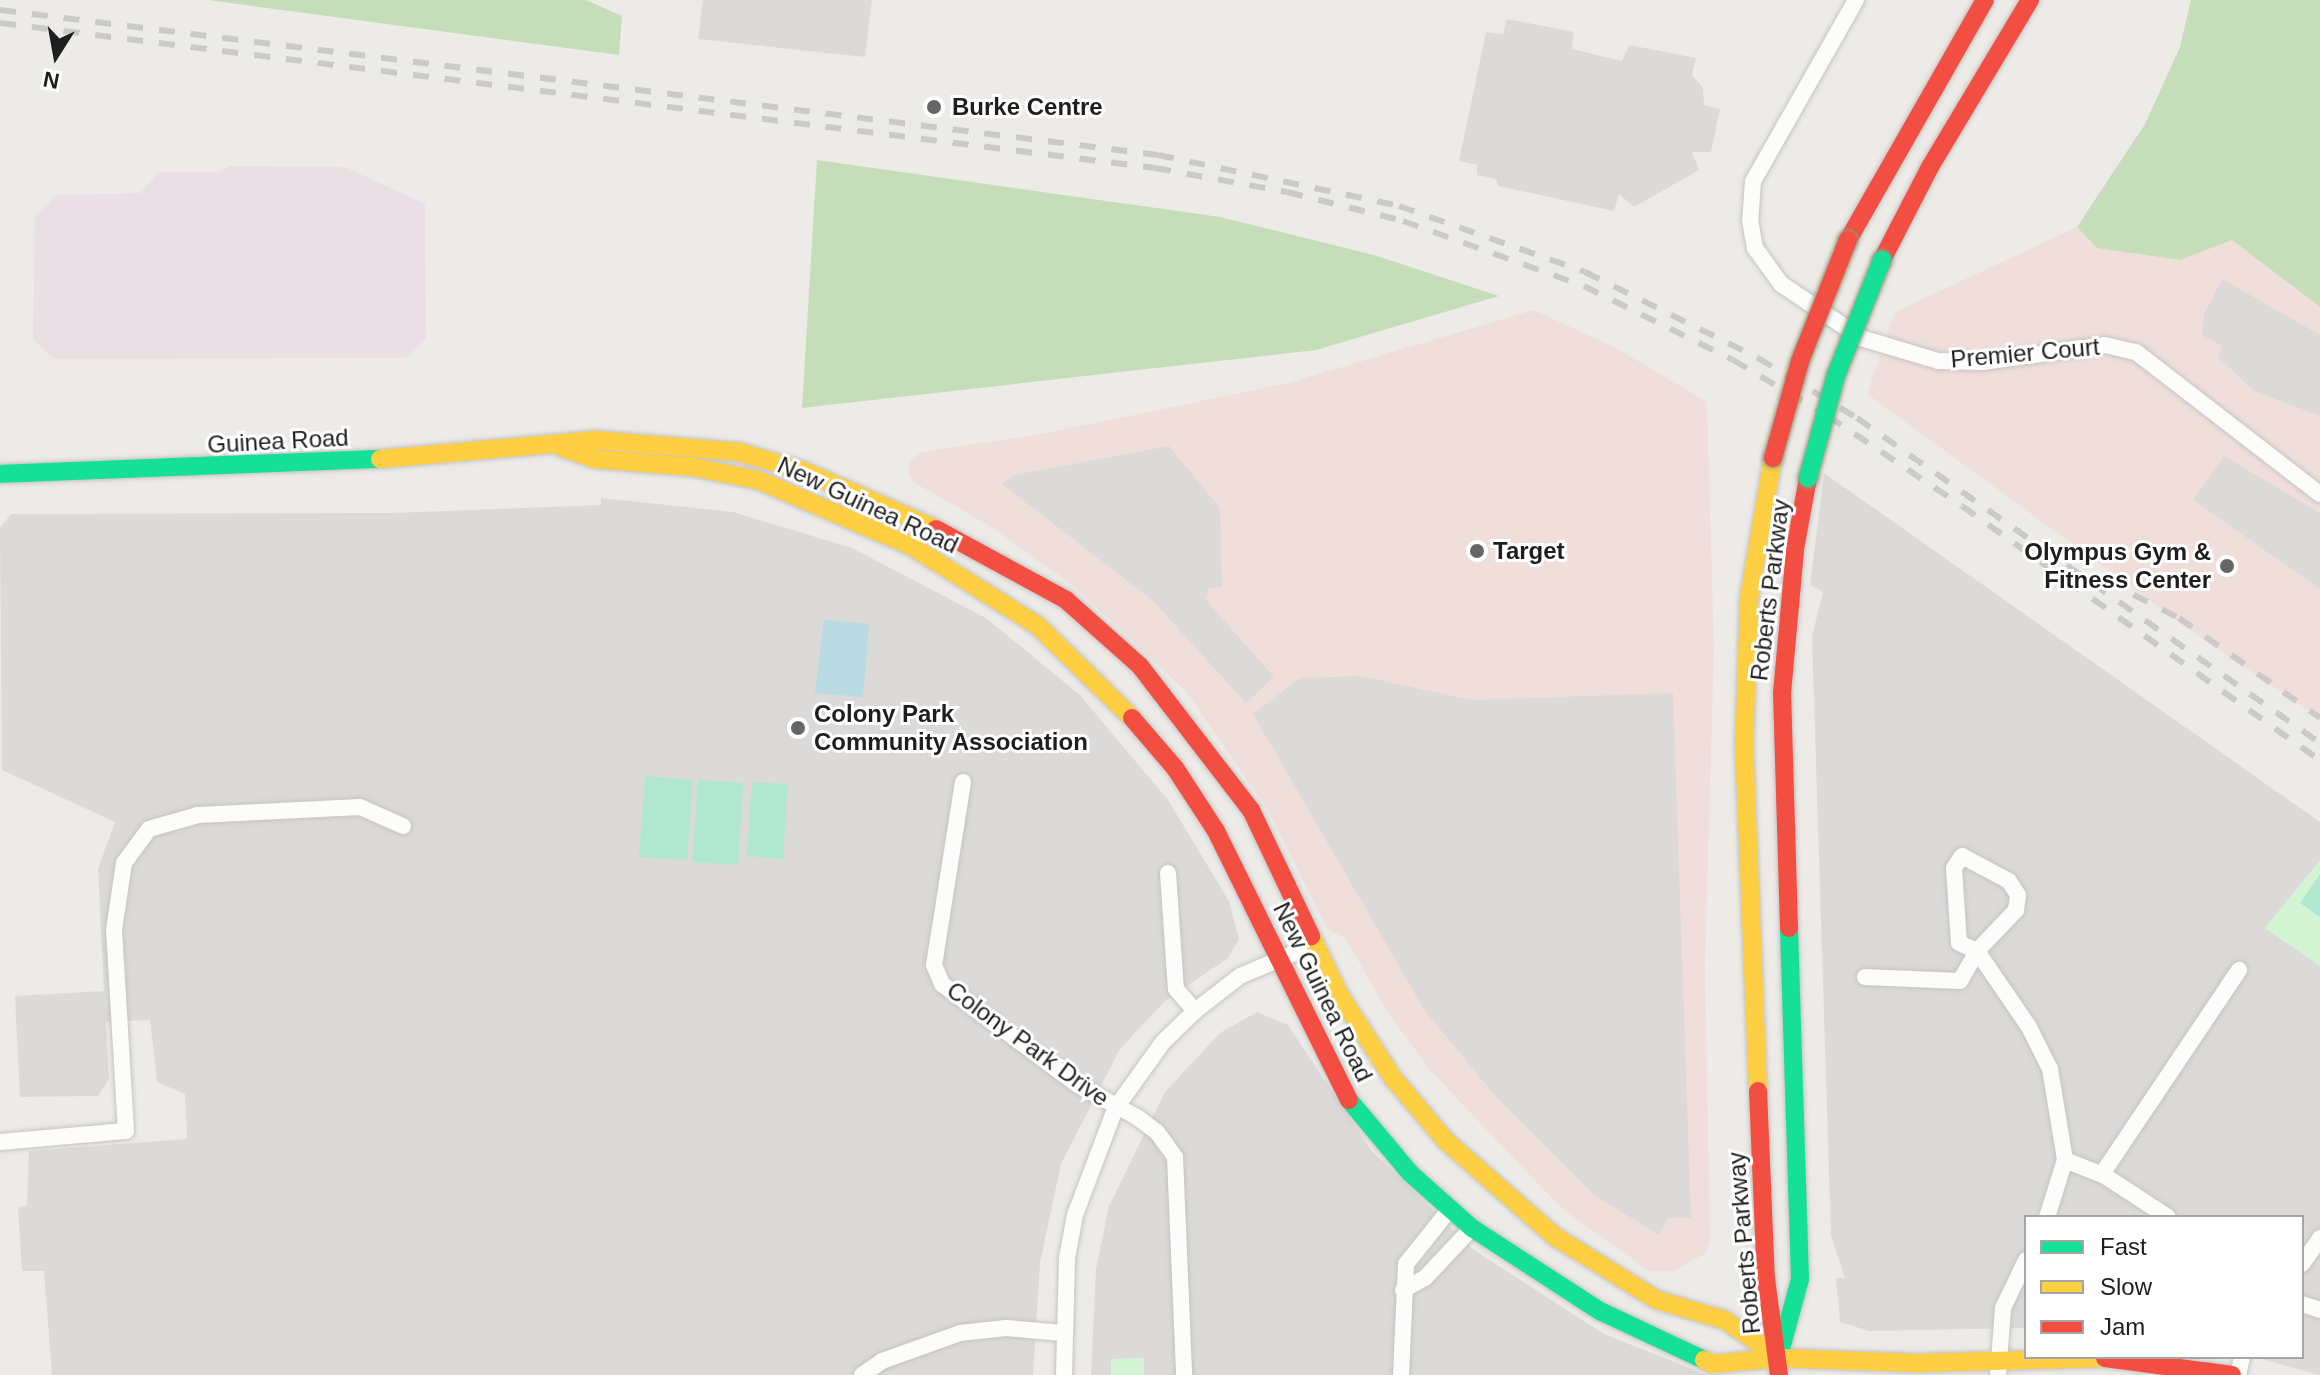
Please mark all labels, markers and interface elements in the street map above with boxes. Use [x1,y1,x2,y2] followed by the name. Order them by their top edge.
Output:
[16,16,96,96] north arrow
[41,66,62,94] text: N
[952,93,1103,121] place label: Burke Centre
[923,96,945,118] marker: Burke Centre
[1949,332,2101,374] street label: Premier Court
[207,423,349,459] street label: Guinea Road
[773,451,963,559] street label: New Guinea Road
[1745,498,1795,682] street label: Roberts Parkway
[1493,537,1565,565] place label: Target
[2024,538,2211,594] place label: Olympus Gym & Fitness Center
[1468,542,1486,560] marker: Target
[2218,557,2236,575] marker: Olympus Gym & Fitness Center
[814,700,1089,756] place label: Colony Park Community Association
[789,719,807,737] marker: Colony Park Community Association
[1267,898,1379,1086] street label: New Guinea Road
[941,976,1115,1112] street label: Colony Park Drive
[1722,1151,1766,1335] street label: Roberts Parkway
[2024,1215,2304,1359] legend
[2100,1233,2147,1260] text: Fast
[2100,1273,2152,1300] text: Slow
[2100,1313,2145,1340] text: Jam

